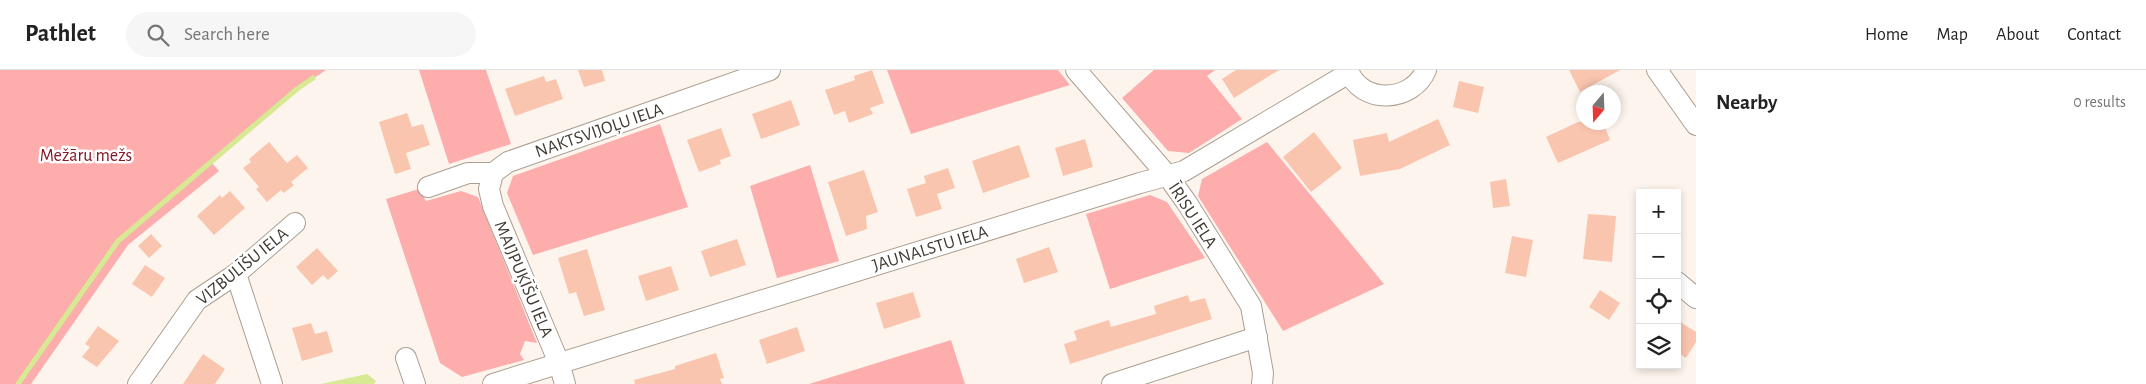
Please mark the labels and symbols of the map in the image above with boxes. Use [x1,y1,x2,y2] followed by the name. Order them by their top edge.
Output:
[1576,85,1621,130] north arrow
[533,100,667,162] street label: NAKTSVIJOĻU IELA
[40,147,132,165] park label: Mežāru mežs
[1165,179,1222,252] street label: ĪRISU IELA
[490,217,559,341] street label: MAIJPUĶĪŠU IELA
[192,222,292,309] street label: VIZBULĪŠU IELA
[870,223,991,275] street label: JAUNALSTU IELA

